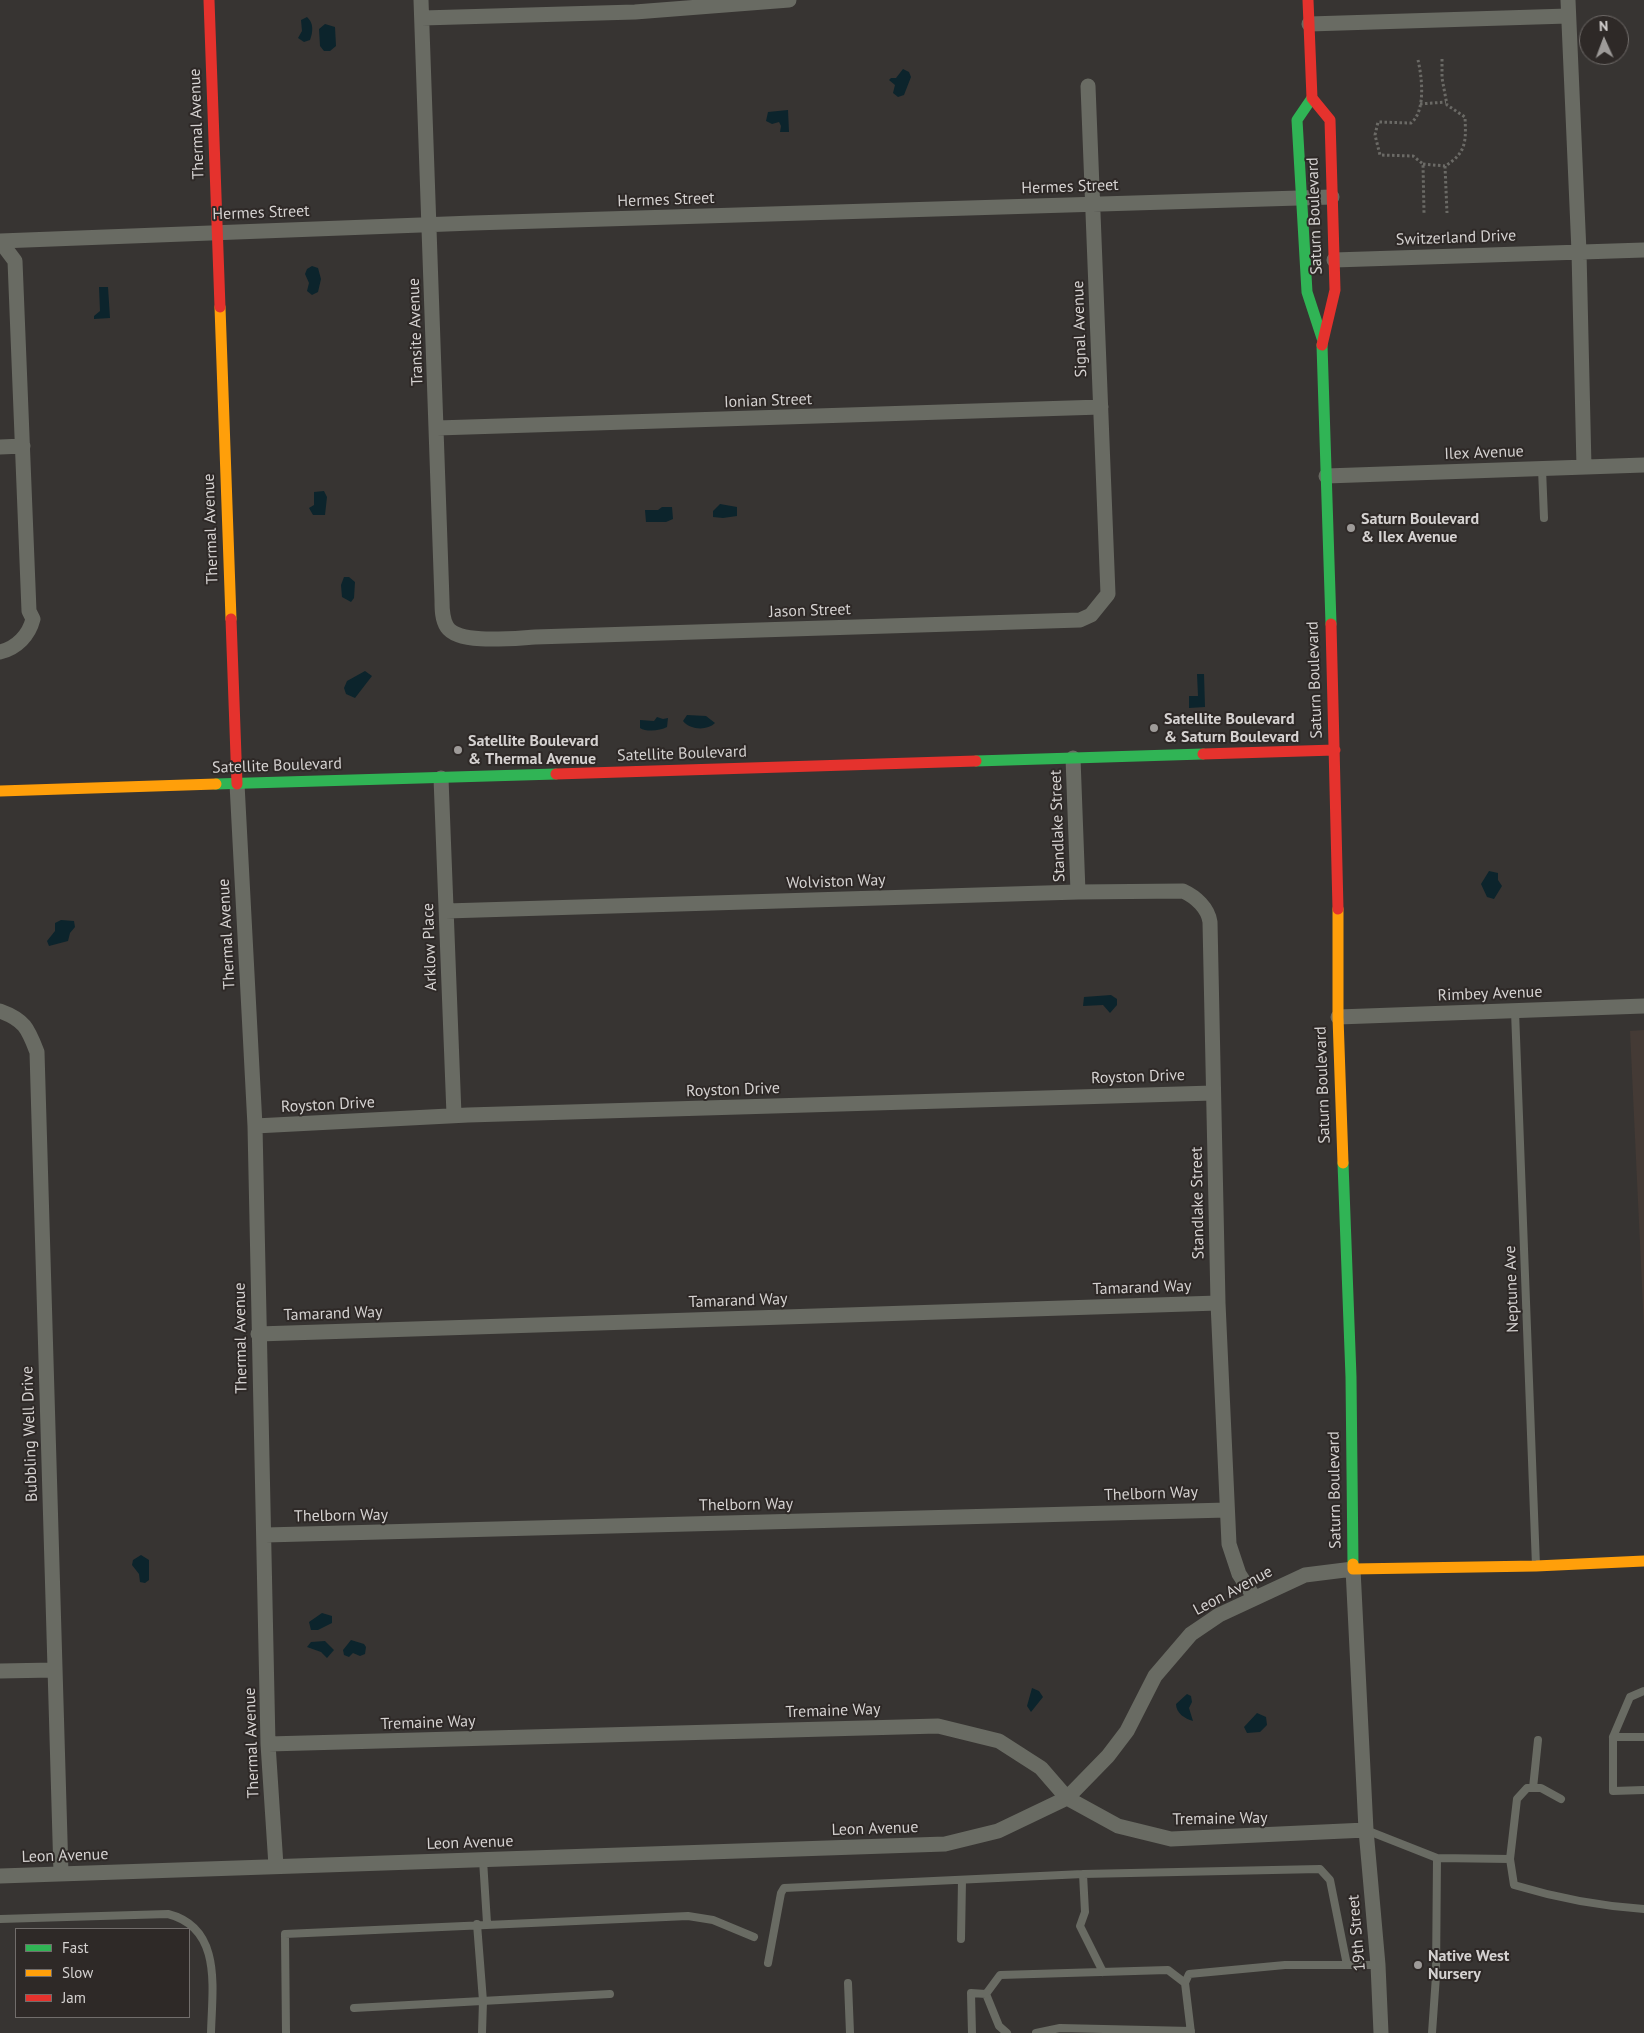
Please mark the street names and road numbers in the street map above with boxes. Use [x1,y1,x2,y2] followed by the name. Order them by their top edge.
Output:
[185,68,209,180] street label: Thermal Avenue
[1303,157,1327,275] street label: Saturn Boulevard
[1021,176,1119,198] street label: Hermes Street
[617,189,715,211] street label: Hermes Street
[212,202,310,224] street label: Hermes Street
[1395,226,1517,250] street label: Switzerland Drive
[405,278,427,386] street label: Transite Avenue
[1069,280,1091,378] street label: Signal Avenue
[724,390,812,412] street label: Ionian Street
[1444,442,1524,464] street label: Ilex Avenue
[199,473,223,585] street label: Thermal Avenue
[769,600,851,622] street label: Jason Street
[1303,621,1327,739] street label: Saturn Boulevard
[617,742,747,766] street label: Satellite Boulevard
[212,754,342,778] street label: Satellite Boulevard
[1046,769,1070,883] street label: Standlake Street
[786,871,886,893] street label: Wolviston Way
[215,878,239,990] street label: Thermal Avenue
[419,903,441,991] street label: Arklow Place
[1437,983,1543,1005] street label: Rimbey Avenue
[1311,1026,1335,1144] street label: Saturn Boulevard
[1091,1066,1185,1088] street label: Royston Drive
[686,1079,780,1101] street label: Royston Drive
[281,1093,375,1117] street label: Royston Drive
[1187,1147,1209,1259] street label: Standlake Street
[1501,1245,1523,1333] street label: Neptune Ave
[1092,1277,1192,1299] street label: Tamarand Way
[230,1282,252,1394] street label: Thermal Avenue
[688,1290,788,1312] street label: Tamarand Way
[283,1303,383,1325] street label: Tamarand Way
[18,1366,42,1502] street label: Bubbling Well Drive
[1324,1431,1346,1549] street label: Saturn Boulevard
[1104,1483,1198,1505] street label: Thelborn Way
[699,1495,793,1515] street label: Thelborn Way
[294,1506,388,1526] street label: Thelborn Way
[1190,1562,1276,1620] street label: Leon Avenue
[240,1687,264,1799] street label: Thermal Avenue
[785,1700,881,1722] street label: Tremaine Way
[380,1712,476,1734] street label: Tremaine Way
[1172,1809,1268,1829] street label: Tremaine Way
[831,1818,919,1840] street label: Leon Avenue
[426,1832,514,1854] street label: Leon Avenue
[21,1845,109,1867] street label: Leon Avenue
[1344,1894,1370,1972] street label: 19th Street

